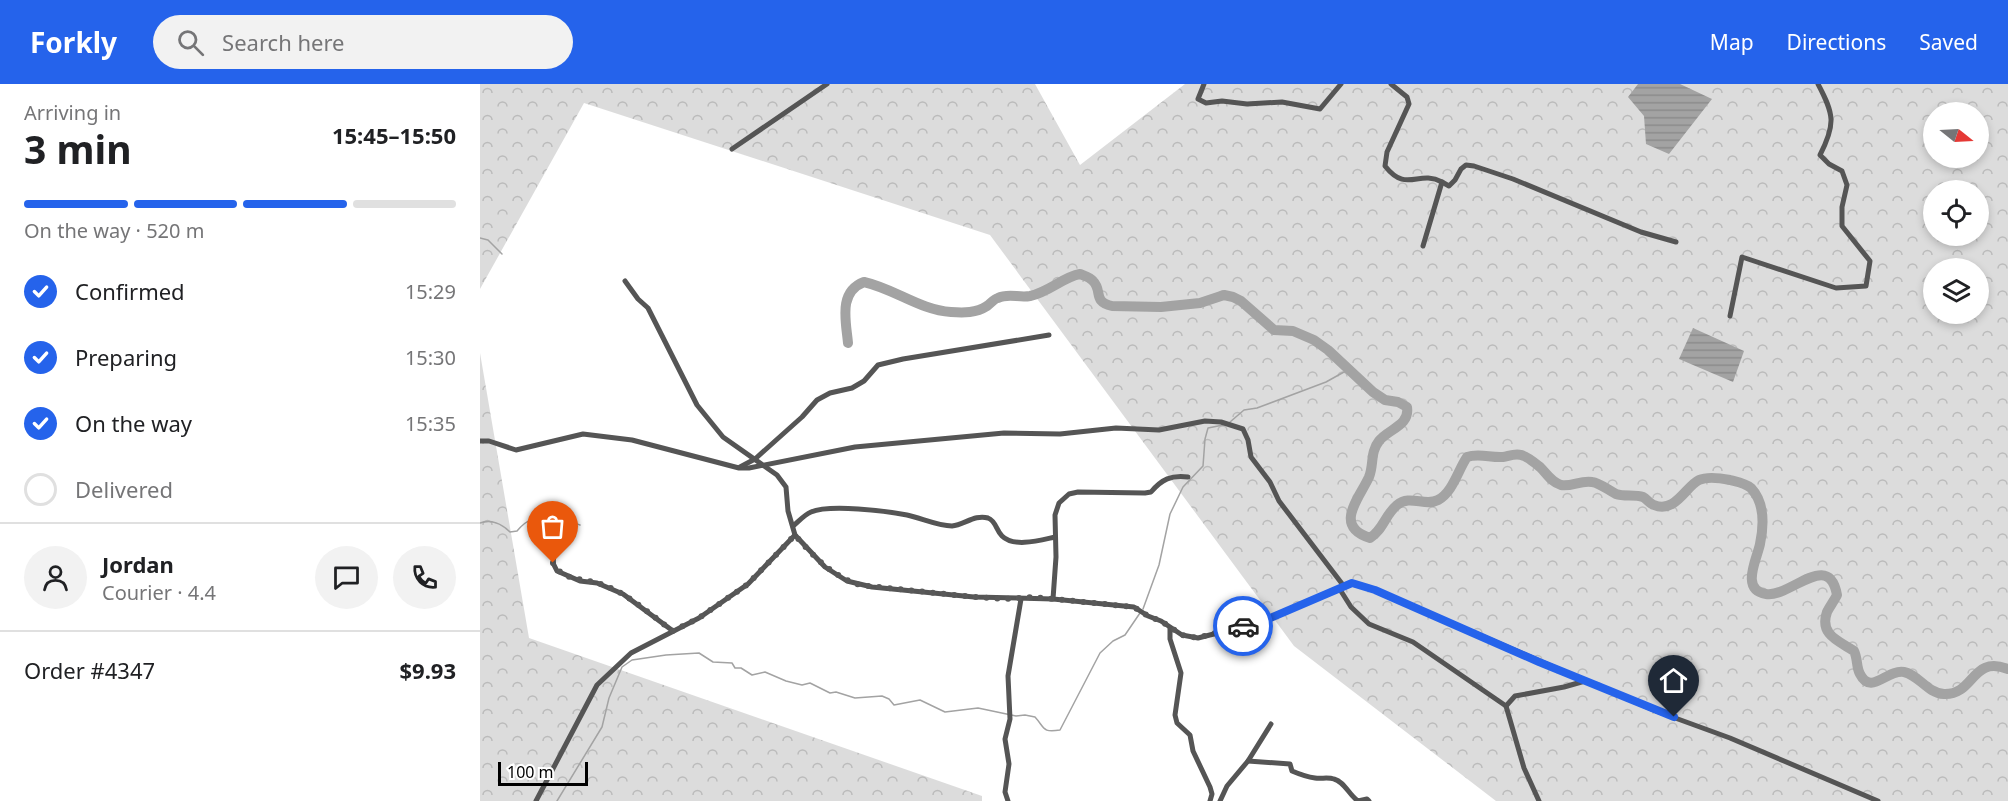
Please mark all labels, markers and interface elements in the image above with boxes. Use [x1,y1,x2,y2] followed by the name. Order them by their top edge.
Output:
[153,15,573,69] search box
[30,23,117,61] text: Forkly
[174,26,207,59] icon: search
[222,27,345,57] text: Search here
[1710,28,1754,56] text: Map
[1787,28,1886,56] text: Directions
[1919,28,1978,56] text: Saved
[24,99,121,126] text: Arriving in
[1923,102,1989,168] north arrow
[1923,102,1989,324] map controls
[332,120,456,150] text: 15:45–15:50
[24,122,131,175] text: 3 min
[1923,180,1989,246] button: locate
[24,217,204,244] text: On the way · 520 m
[1923,258,1989,324] button: layers
[24,275,57,308] icon: check
[75,276,185,306] text: Confirmed
[405,278,456,305] text: 15:29
[24,341,57,374] icon: check
[75,342,177,372] text: Preparing
[405,344,456,371] text: 15:30
[24,407,57,440] icon: check
[75,408,192,438] text: On the way
[405,410,456,437] text: 15:35
[75,474,173,504] text: Delivered
[527,501,578,563] pin
[536,510,569,543] icon: bag
[24,546,87,609] button: person
[315,546,378,609] button: chat
[393,546,456,609] button: phone
[102,549,174,579] text: Jordan
[102,579,216,606] text: Courier · 4.4
[1213,596,1273,656] courier
[1227,610,1260,643] icon: car
[24,655,155,685] text: Order #4347
[399,655,456,685] text: $9.93
[1648,655,1699,717] pin
[1657,664,1690,697] icon: home
[498,759,588,786] scale bar
[507,761,554,783] text: 100 m

